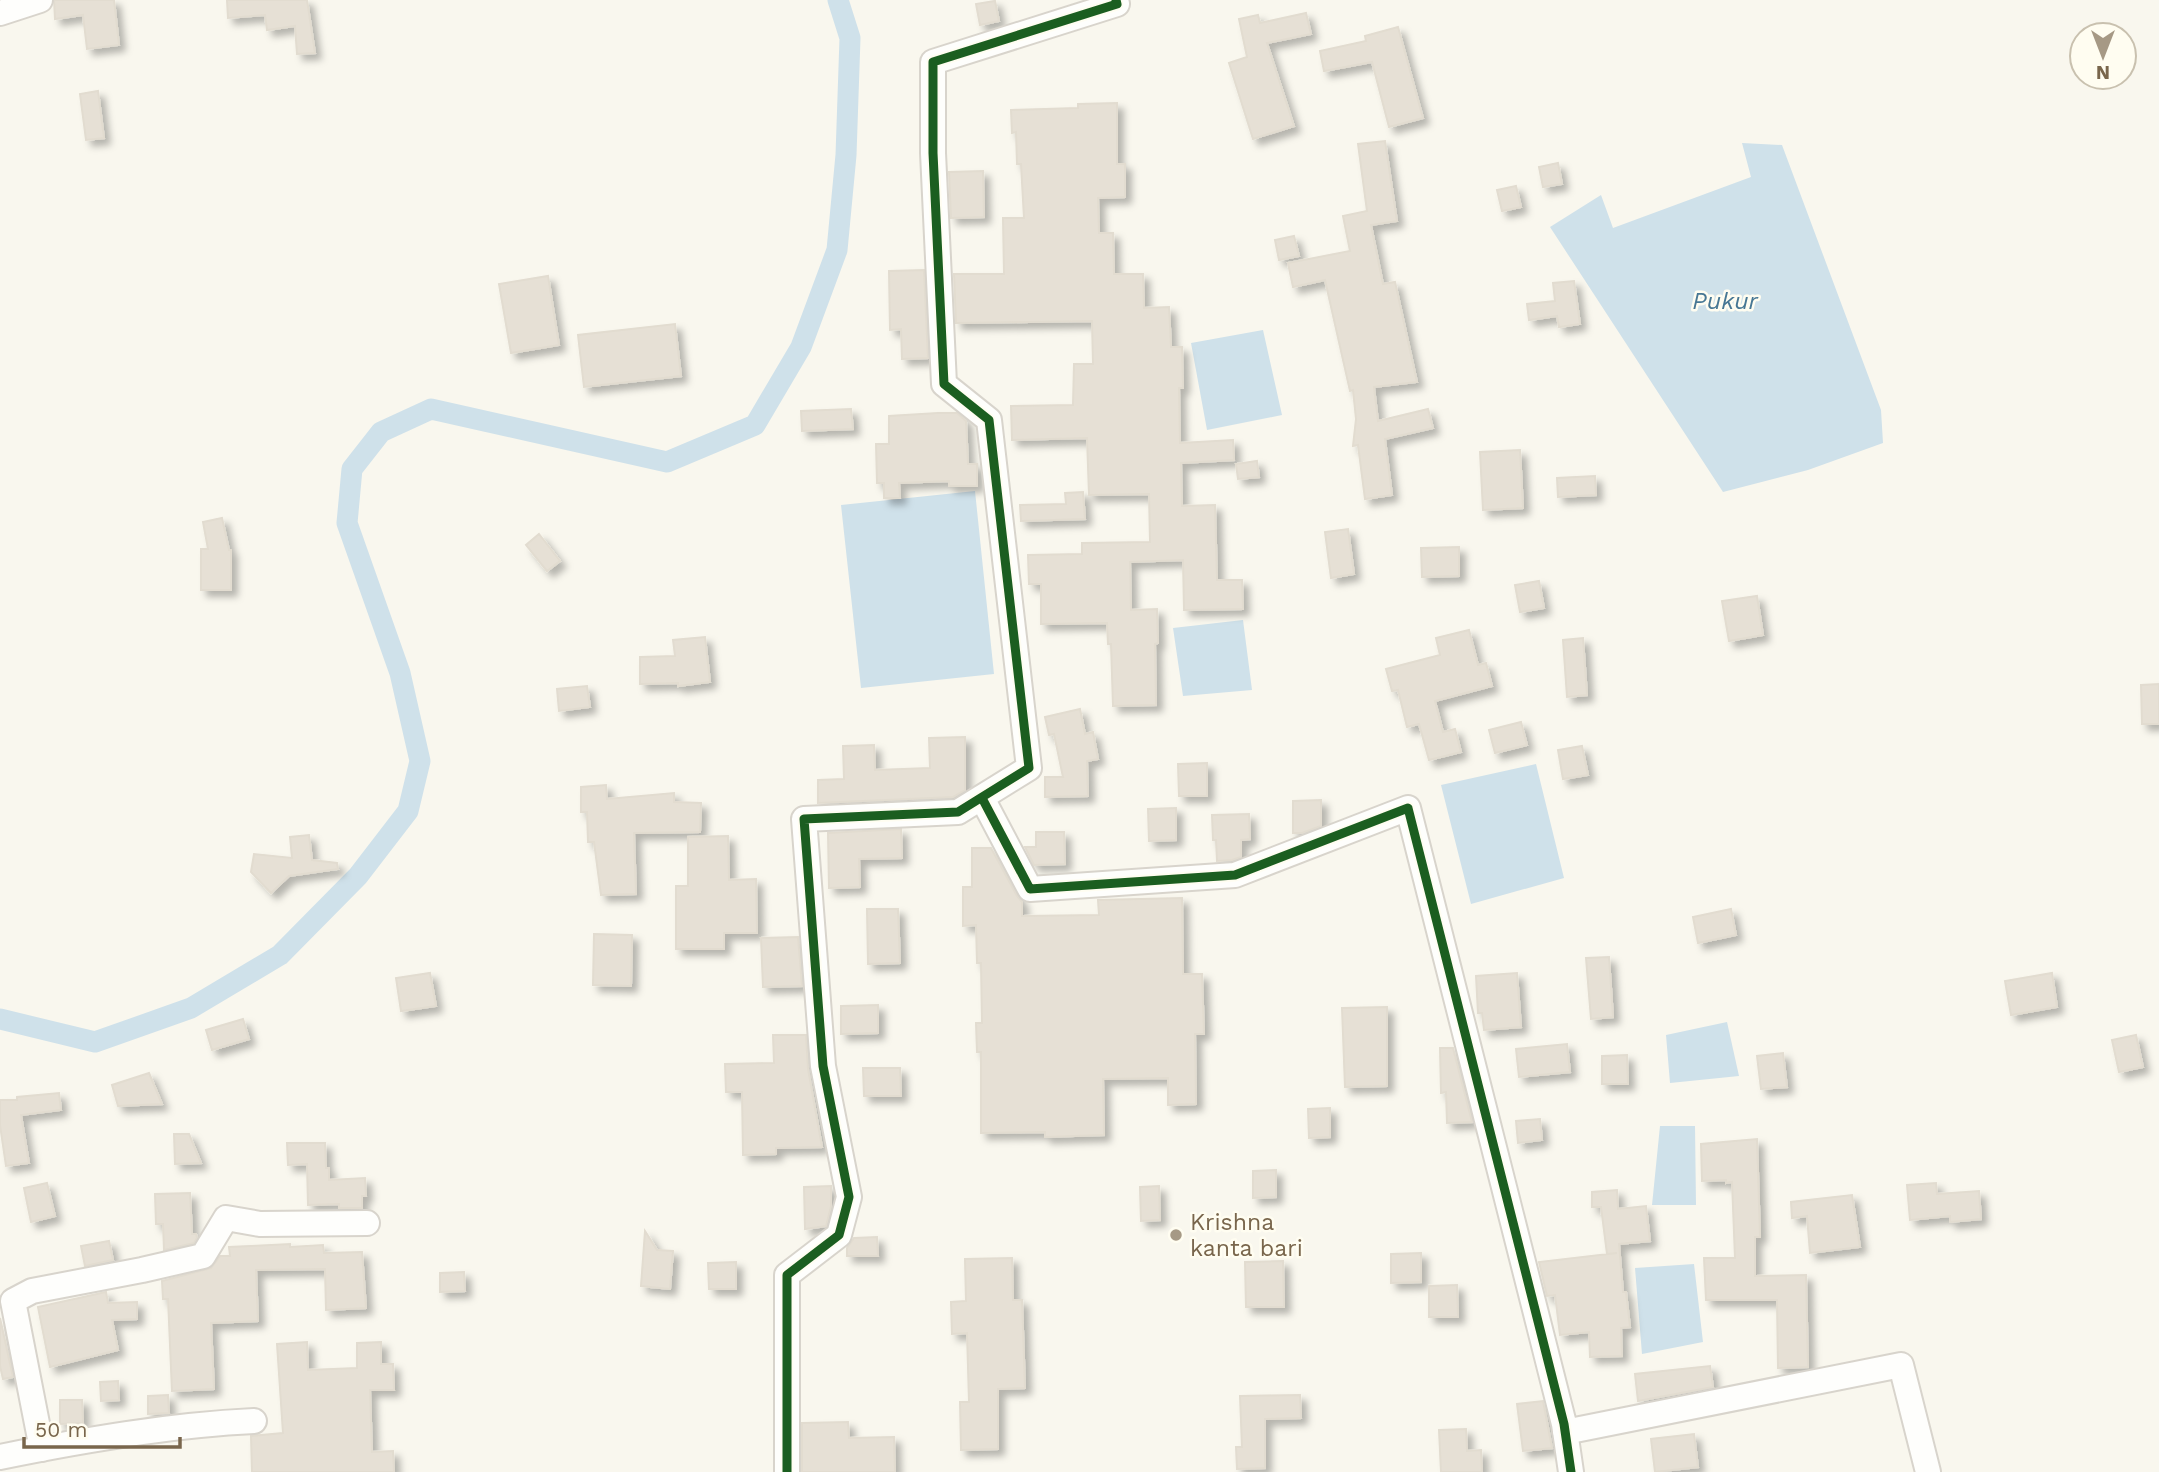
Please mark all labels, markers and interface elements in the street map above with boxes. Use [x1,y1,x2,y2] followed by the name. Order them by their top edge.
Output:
[2068,21,2138,91] north arrow
[2096,61,2110,84] text: N
[1692,287,1759,315] water label: Pukur
[1190,1209,1303,1262] place label: Krishna kanta bari
[1168,1227,1184,1243] marker: Krishna kanta bari
[24,1406,180,1450] scale bar
[35,1417,87,1442] text: 50 m

